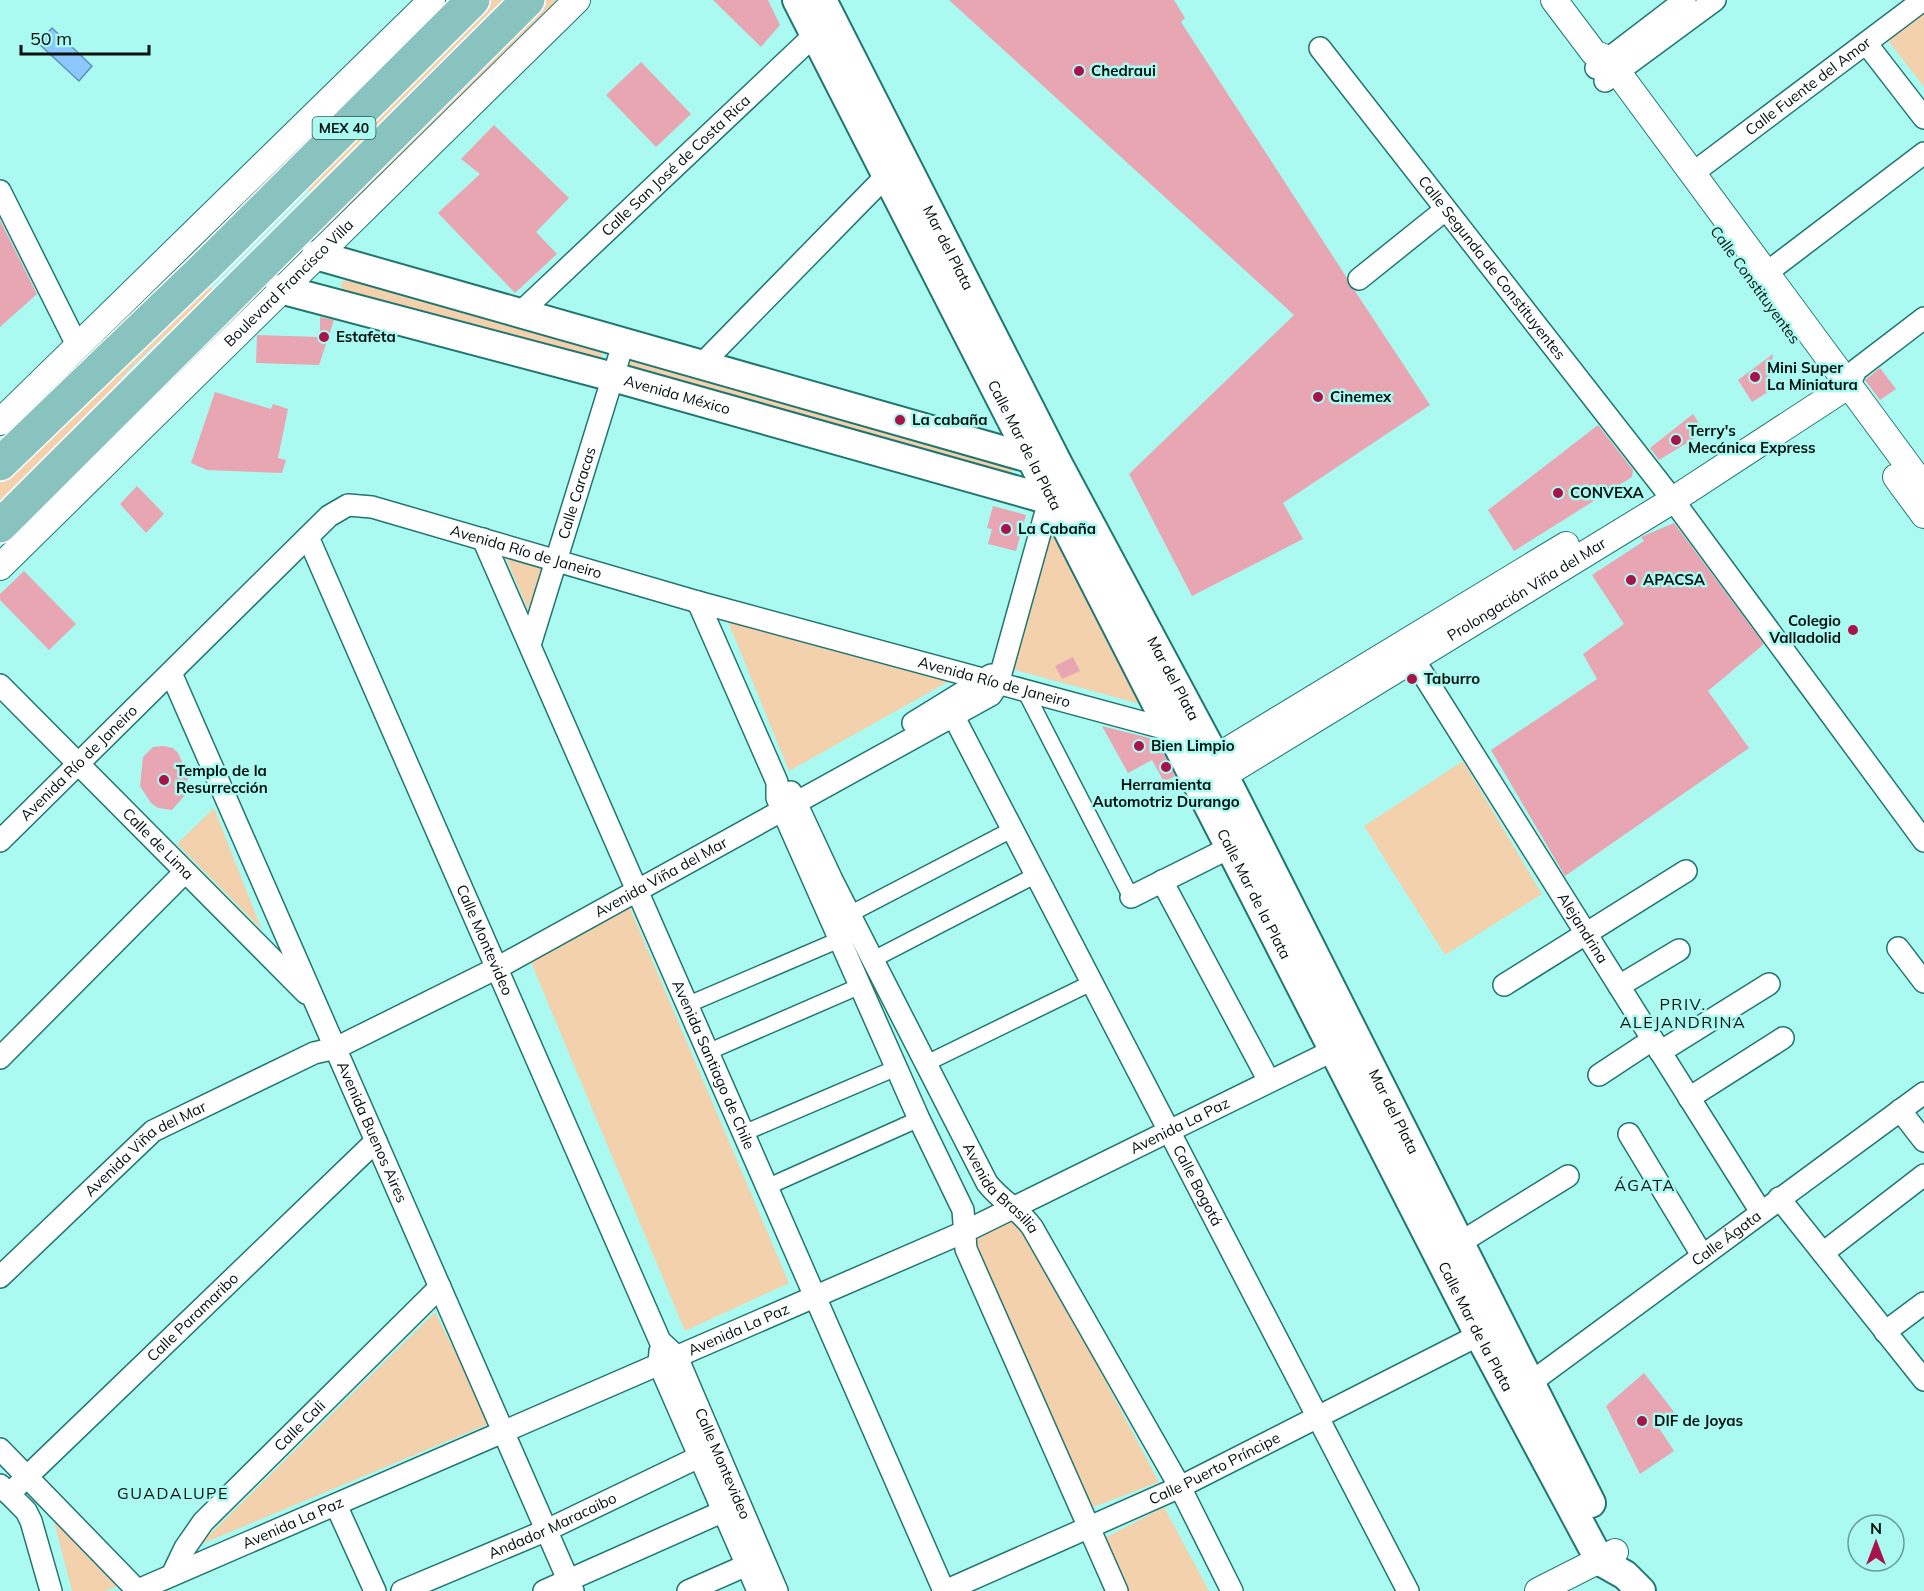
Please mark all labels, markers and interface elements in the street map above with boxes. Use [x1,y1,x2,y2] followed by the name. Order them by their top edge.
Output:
[21,18,148,56] scale bar
[30,27,72,50] text: 50 m
[1741,32,1875,139] street label: Calle Fuente del Amor
[1091,61,1156,80] place label: Chedraui
[1072,64,1086,78] marker: Chedraui
[597,91,754,240] street label: Calle San José de Costa Rica
[312,117,376,139] road number: MEX 40
[1414,172,1570,363] street label: Calle Segunda de Constituyentes
[919,202,978,293] street label: Mar del Plata
[220,215,357,351] street label: Boulevard Francisco Villa
[1706,222,1805,347] street label: Calle Constituyentes
[336,327,396,346] place label: Estafeta
[317,330,331,344] marker: Estafeta
[1767,358,1858,394] place label: Mini Super La Miniatura
[1748,370,1762,384] marker: Mini Super La Miniatura
[622,371,732,419] street label: Avenida México
[984,377,1066,513] street label: Calle Mar de la Plata
[1330,387,1392,406] place label: Cinemex
[1311,390,1325,404] marker: Cinemex
[912,410,988,429] place label: La cabaña
[893,413,907,427] marker: La cabaña
[1688,421,1816,457] place label: Terry's Mecánica Express
[1669,433,1683,447] marker: Terry's Mecánica Express
[553,445,600,541] street label: Calle Caracas
[1570,483,1645,502] place label: CONVEXA
[1551,486,1565,500] marker: CONVEXA
[1018,519,1096,538] place label: La Cabaña
[448,520,604,583] street label: Avenida Río de Janeiro
[999,522,1013,536] marker: La Cabaña
[1444,533,1610,645] street label: Prolongación Viña del Mar
[1643,570,1706,589] place label: APACSA
[1624,573,1638,587] marker: APACSA
[1768,611,1841,647] place label: Colegio Valladolid
[1846,623,1860,637] marker: Colegio Valladolid
[1143,633,1204,724] street label: Mar del Plata
[916,652,1073,711] street label: Avenida Río de Janeiro
[1424,669,1480,688] place label: Taburro
[1405,672,1419,686] marker: Taburro
[16,701,141,825] street label: Avenida Río de Janeiro
[1151,736,1235,755] place label: Bien Limpio
[1132,739,1146,753] marker: Bien Limpio
[1159,760,1173,774] marker: Herramienta Automotriz Durango
[176,761,268,797] place label: Templo de la Resurrección
[157,773,171,787] marker: Templo de la Resurrección
[1092,775,1240,811] place label: Herramienta Automotriz Durango
[119,804,198,883] street label: Calle de Lima
[1213,826,1295,962] street label: Calle Mar de la Plata
[591,832,731,921] street label: Avenida Viña del Mar
[452,881,518,998] street label: Calle Montevideo
[1554,889,1612,967] street label: Alejandrina
[668,977,759,1152] street label: Avenida Santiago de Chile
[1620,994,1746,1032] district label: PRIV. ALEJANDRINA
[333,1058,412,1205] street label: Avenida Buenos Aires
[1365,1066,1423,1157] street label: Mar del Plata
[1127,1093,1233,1158] street label: Avenida La Paz
[80,1097,210,1200] street label: Avenida Viña del Mar
[959,1139,1044,1237] street label: Avenida Brasilia
[1169,1142,1227,1229] street label: Calle Bogotá
[1614,1175,1676,1195] district label: ÁGATA
[1688,1206,1765,1270] street label: Calle Ágata
[1434,1258,1517,1395] street label: Calle Mar de la Plata
[143,1268,242,1365] street label: Calle Paramaribo
[685,1299,792,1359] street label: Avenida La Paz
[270,1396,329,1455] street label: Calle Cali
[691,1405,755,1522] street label: Calle Montevideo
[1654,1411,1743,1430] place label: DIF de Joyas
[1635,1414,1649,1428] marker: DIF de Joyas
[1146,1428,1283,1509] street label: Calle Puerto Príncipe
[117,1483,229,1503] district label: GUADALUPE
[485,1488,619,1563] street label: Andador Maracaibo
[239,1492,346,1553] street label: Avenida La Paz
[1846,1513,1906,1573] north arrow
[1870,1518,1882,1538] text: N

